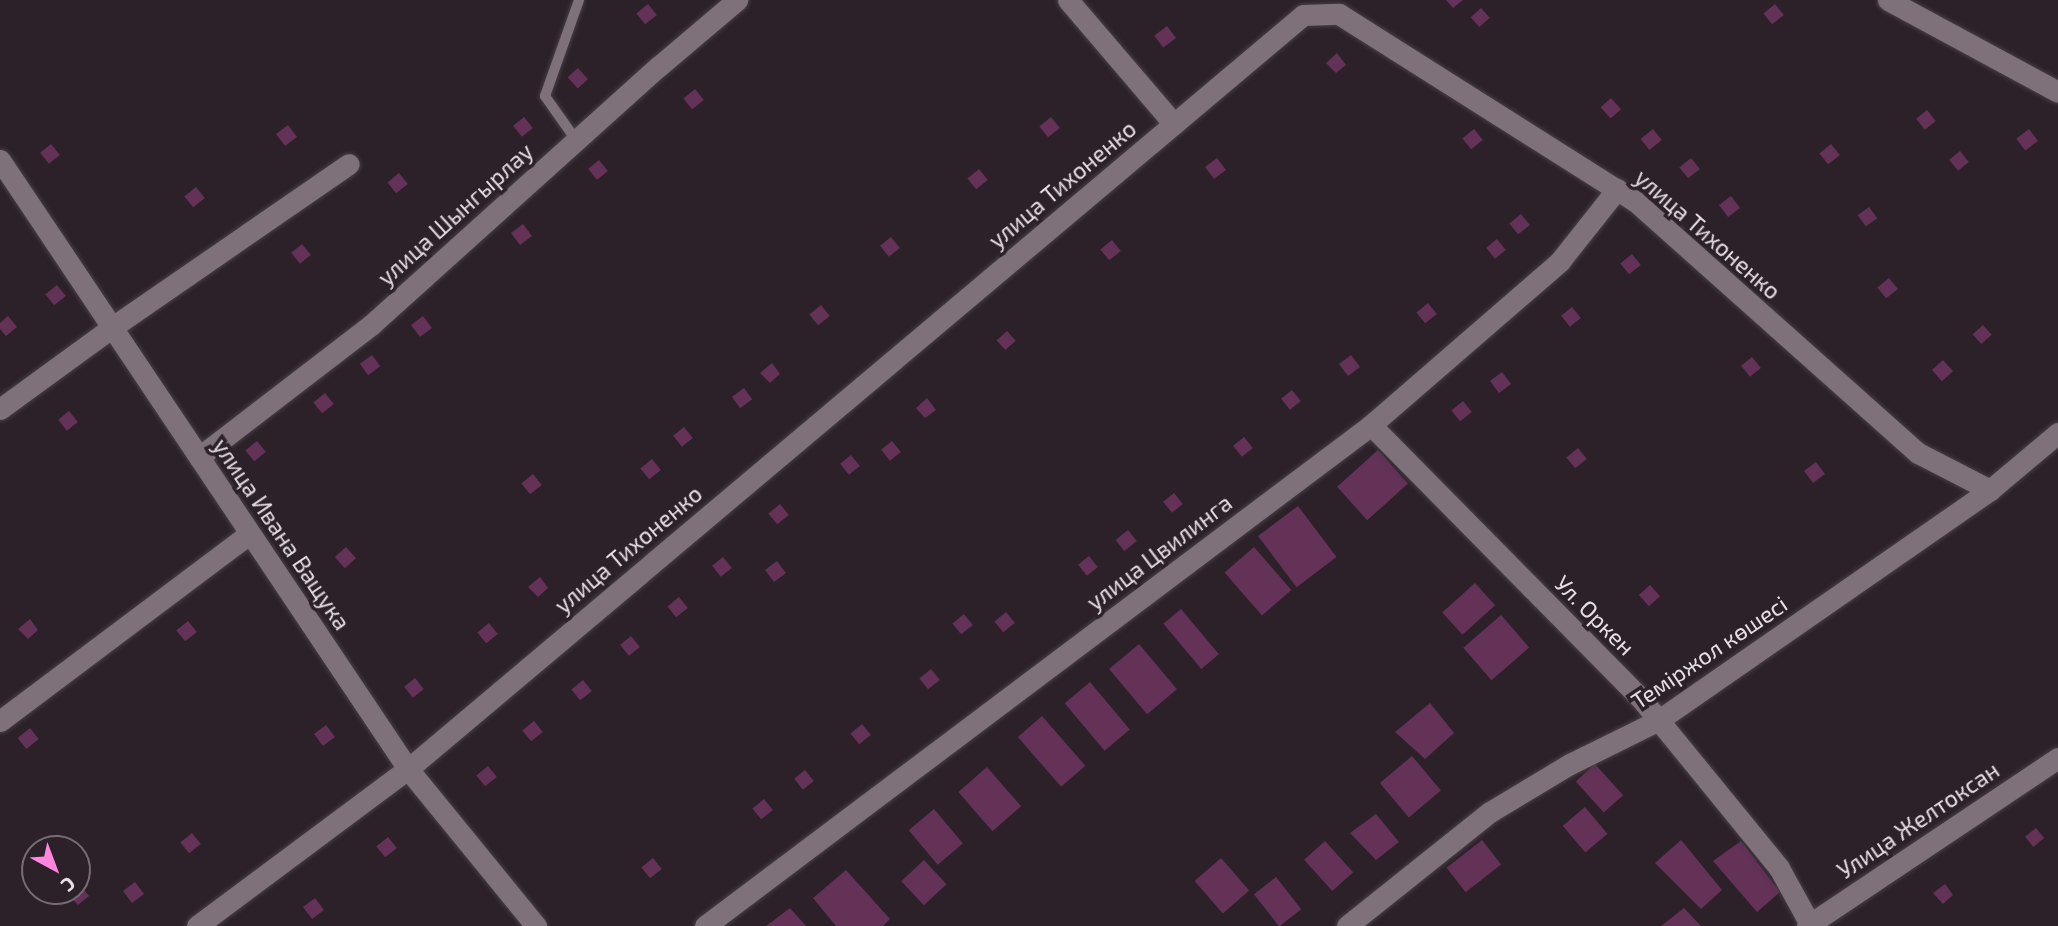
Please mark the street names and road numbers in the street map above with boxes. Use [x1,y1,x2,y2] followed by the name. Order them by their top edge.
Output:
[983,114,1141,254] street label: улица Тихоненко
[372,137,538,291] street label: улица Шынгырлау
[1630,163,1786,305] street label: улица Тихоненко
[208,433,356,635] street label: улица Ивана Ващука
[549,479,707,619] street label: улица Тихоненко
[1081,488,1237,616] street label: улица Цвилинга
[1549,569,1641,661] street label: Ул. Оркен
[1626,590,1792,714] street label: Теміржол көшесі
[1832,756,2004,884] street label: Улица Желтоксан

